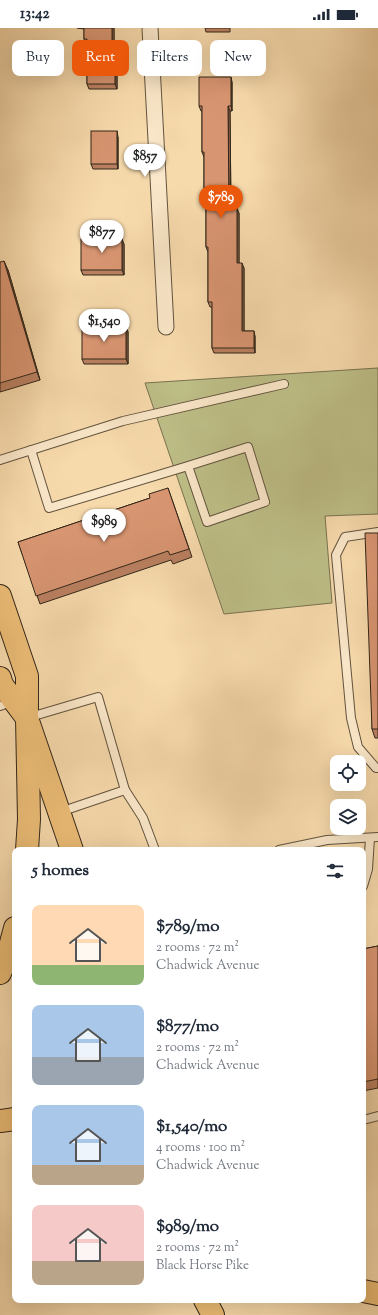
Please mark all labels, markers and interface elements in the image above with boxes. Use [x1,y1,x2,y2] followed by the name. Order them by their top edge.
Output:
[20,4,50,25] text: 13:42
[12,40,64,76] chip: Buy
[72,40,129,76] chip: Rent
[137,40,202,76] chip: Filters
[210,40,266,76] chip: New
[121,144,169,178] pin: $857
[133,148,157,166] text: $857
[197,185,245,219] pin: $789
[208,189,234,207] text: $789
[78,220,126,254] pin: $877
[89,224,115,242] text: $877
[71,309,137,343] pin: $1,540
[88,313,120,331] text: $1,540
[80,509,128,543] pin: $989
[91,513,117,531] text: $989
[330,755,366,835] map controls
[330,755,366,791] button: locate
[330,799,366,835] button: layers
[32,859,89,883] text: 5 homes
[324,860,346,882] icon: filters
[156,915,219,939] text: $789/mo
[64,921,112,969] icon: home
[156,939,239,957] text: 2 rooms · 72 m²
[156,957,260,975] text: Chadwick Avenue
[156,1015,219,1039] text: $877/mo
[64,1021,112,1069] icon: home
[156,1039,239,1057] text: 2 rooms · 72 m²
[156,1057,260,1075] text: Chadwick Avenue
[156,1115,227,1139] text: $1,540/mo
[64,1121,112,1169] icon: home
[156,1139,245,1157] text: 4 rooms · 100 m²
[156,1157,260,1175] text: Chadwick Avenue
[156,1215,219,1239] text: $989/mo
[64,1221,112,1269] icon: home
[156,1239,239,1257] text: 2 rooms · 72 m²
[156,1257,249,1275] text: Black Horse Pike

